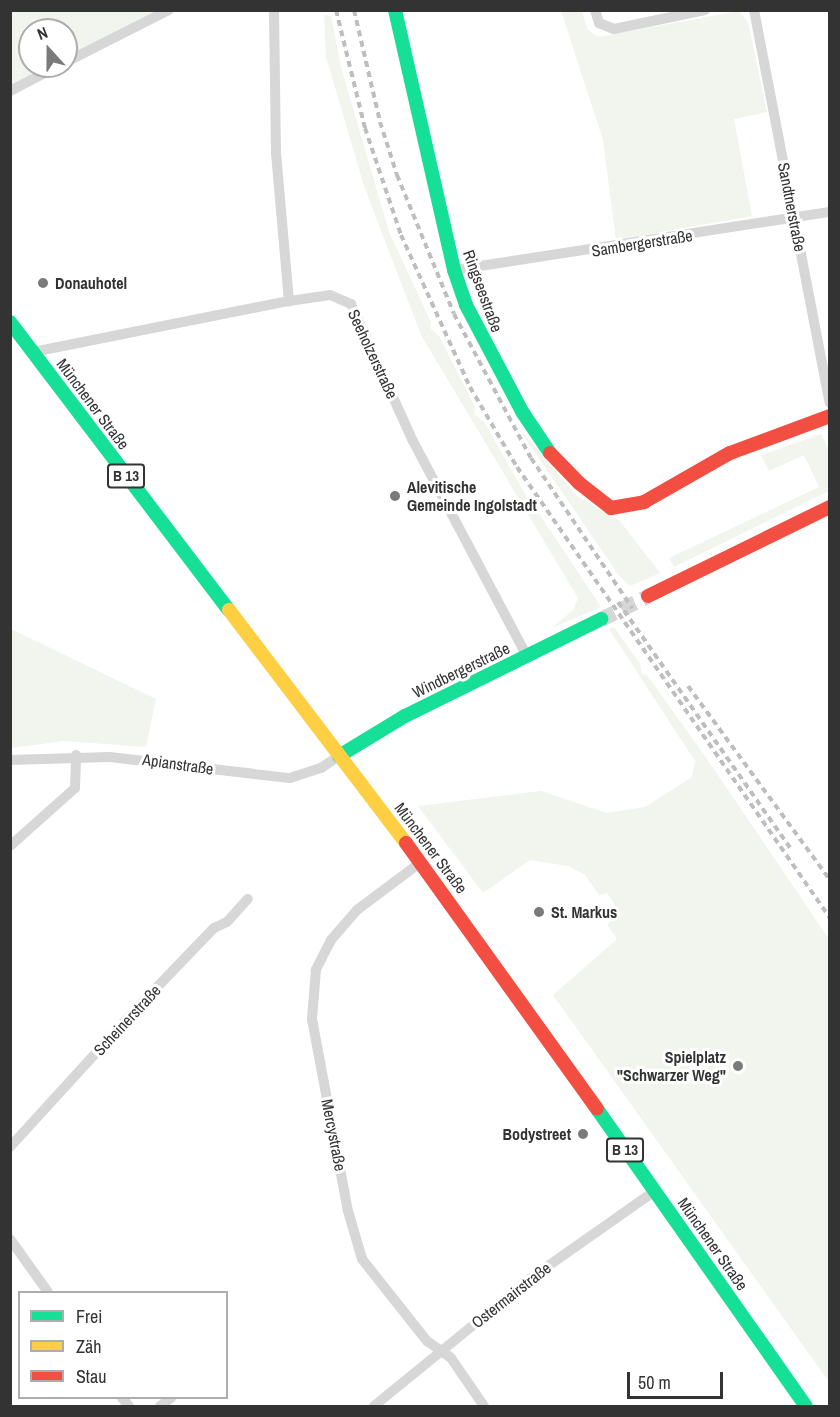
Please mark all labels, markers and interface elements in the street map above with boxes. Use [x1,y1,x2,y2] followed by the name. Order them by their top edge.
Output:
[18,18,78,78] north arrow
[34,21,51,45] text: N
[774,161,810,253] street label: Sandtnerstraße
[590,226,694,260] street label: Sambergerstraße
[459,247,507,335] street label: Ringseestraße
[55,273,127,293] place label: Donauhotel
[36,276,50,290] marker: Donauhotel
[344,306,402,402] street label: Seeholzerstraße
[53,355,133,453] street label: Münchener Straße
[106,464,146,488] road number: B 13
[407,477,537,515] place label: Alevitische Gemeinde Ingolstadt
[388,489,402,503] marker: Alevitische Gemeinde Ingolstadt
[409,638,513,702] street label: Windbergerstraße
[141,750,215,778] street label: Apianstraße
[391,799,471,897] street label: Münchener Straße
[551,902,617,922] place label: St. Markus
[532,905,546,919] marker: St. Markus
[89,981,165,1059] street label: Scheinerstraße
[617,1047,726,1085] place label: Spielplatz "Schwarzer Weg"
[731,1059,745,1073] marker: Spielplatz "Schwarzer Weg"
[318,1097,350,1173] street label: Mercystraße
[502,1124,571,1144] place label: Bodystreet
[576,1127,590,1141] marker: Bodystreet
[606,1138,644,1162] road number: B 13
[674,1194,752,1294] street label: Münchener Straße
[467,1258,555,1332] street label: Ostermairstraße
[18,1291,228,1399] legend
[76,1304,102,1329] text: Frei
[76,1334,101,1359] text: Zäh
[630,1360,726,1398] scale bar
[76,1364,106,1389] text: Stau
[638,1370,671,1395] text: 50 m

